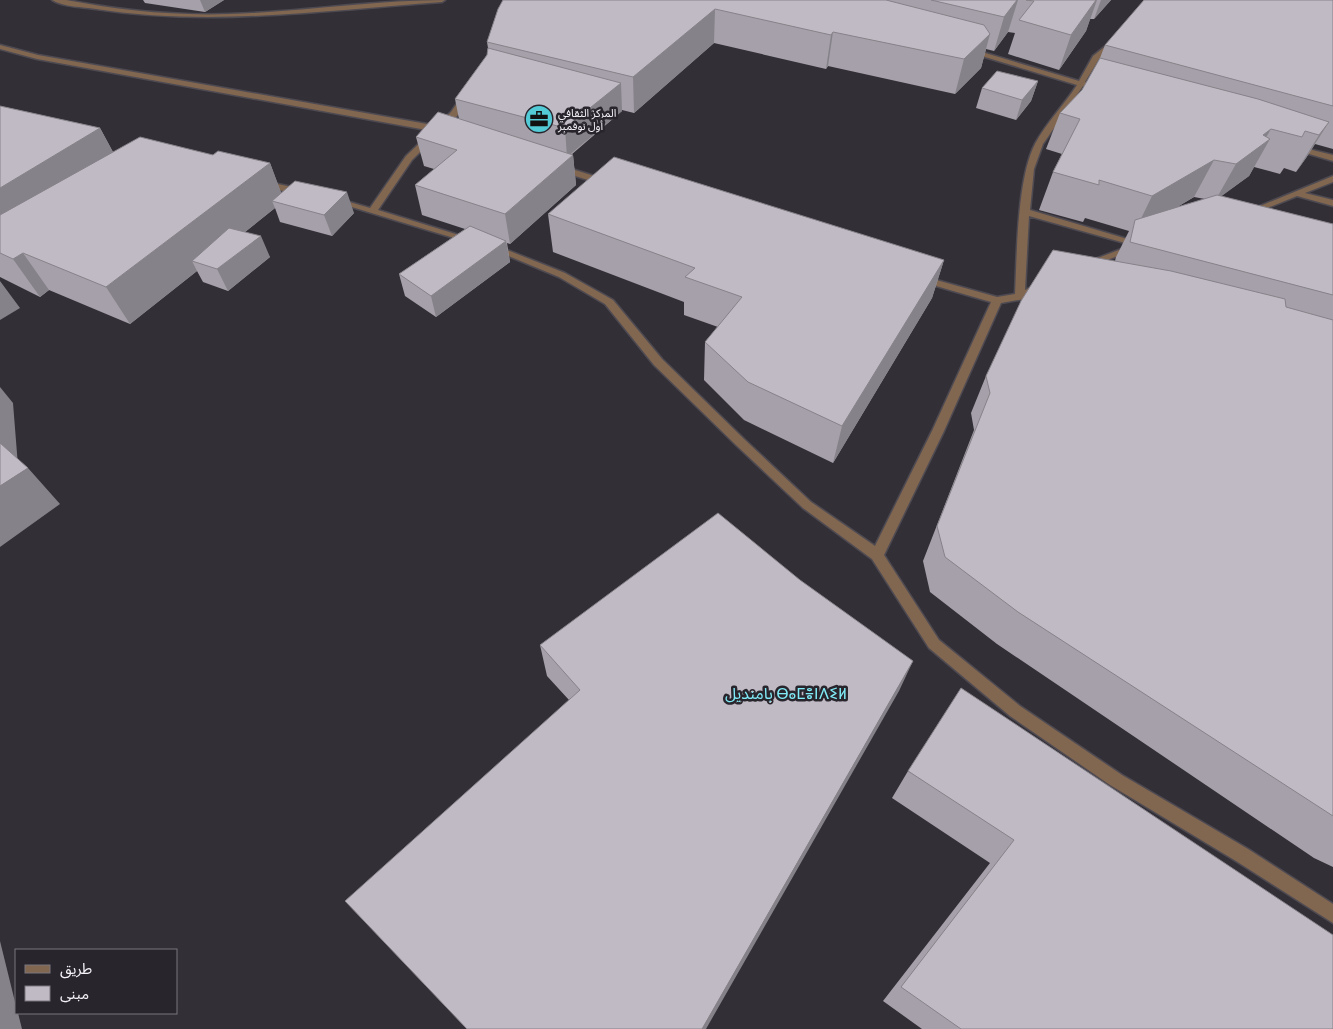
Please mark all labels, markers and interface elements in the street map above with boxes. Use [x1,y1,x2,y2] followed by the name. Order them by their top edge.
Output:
[524,104,554,134] office icon: المركز الثقافي أول نوفمبر
[557,107,616,133] place label: المركز الثقافي أول نوفمبر
[725,684,847,704] district label: بامنديل ⴱⴰⵎⴻⵏⴷⵉⵍ
[15,949,178,1014] legend
[60,960,92,979] text: طريق
[60,985,89,1003] text: مبنى

